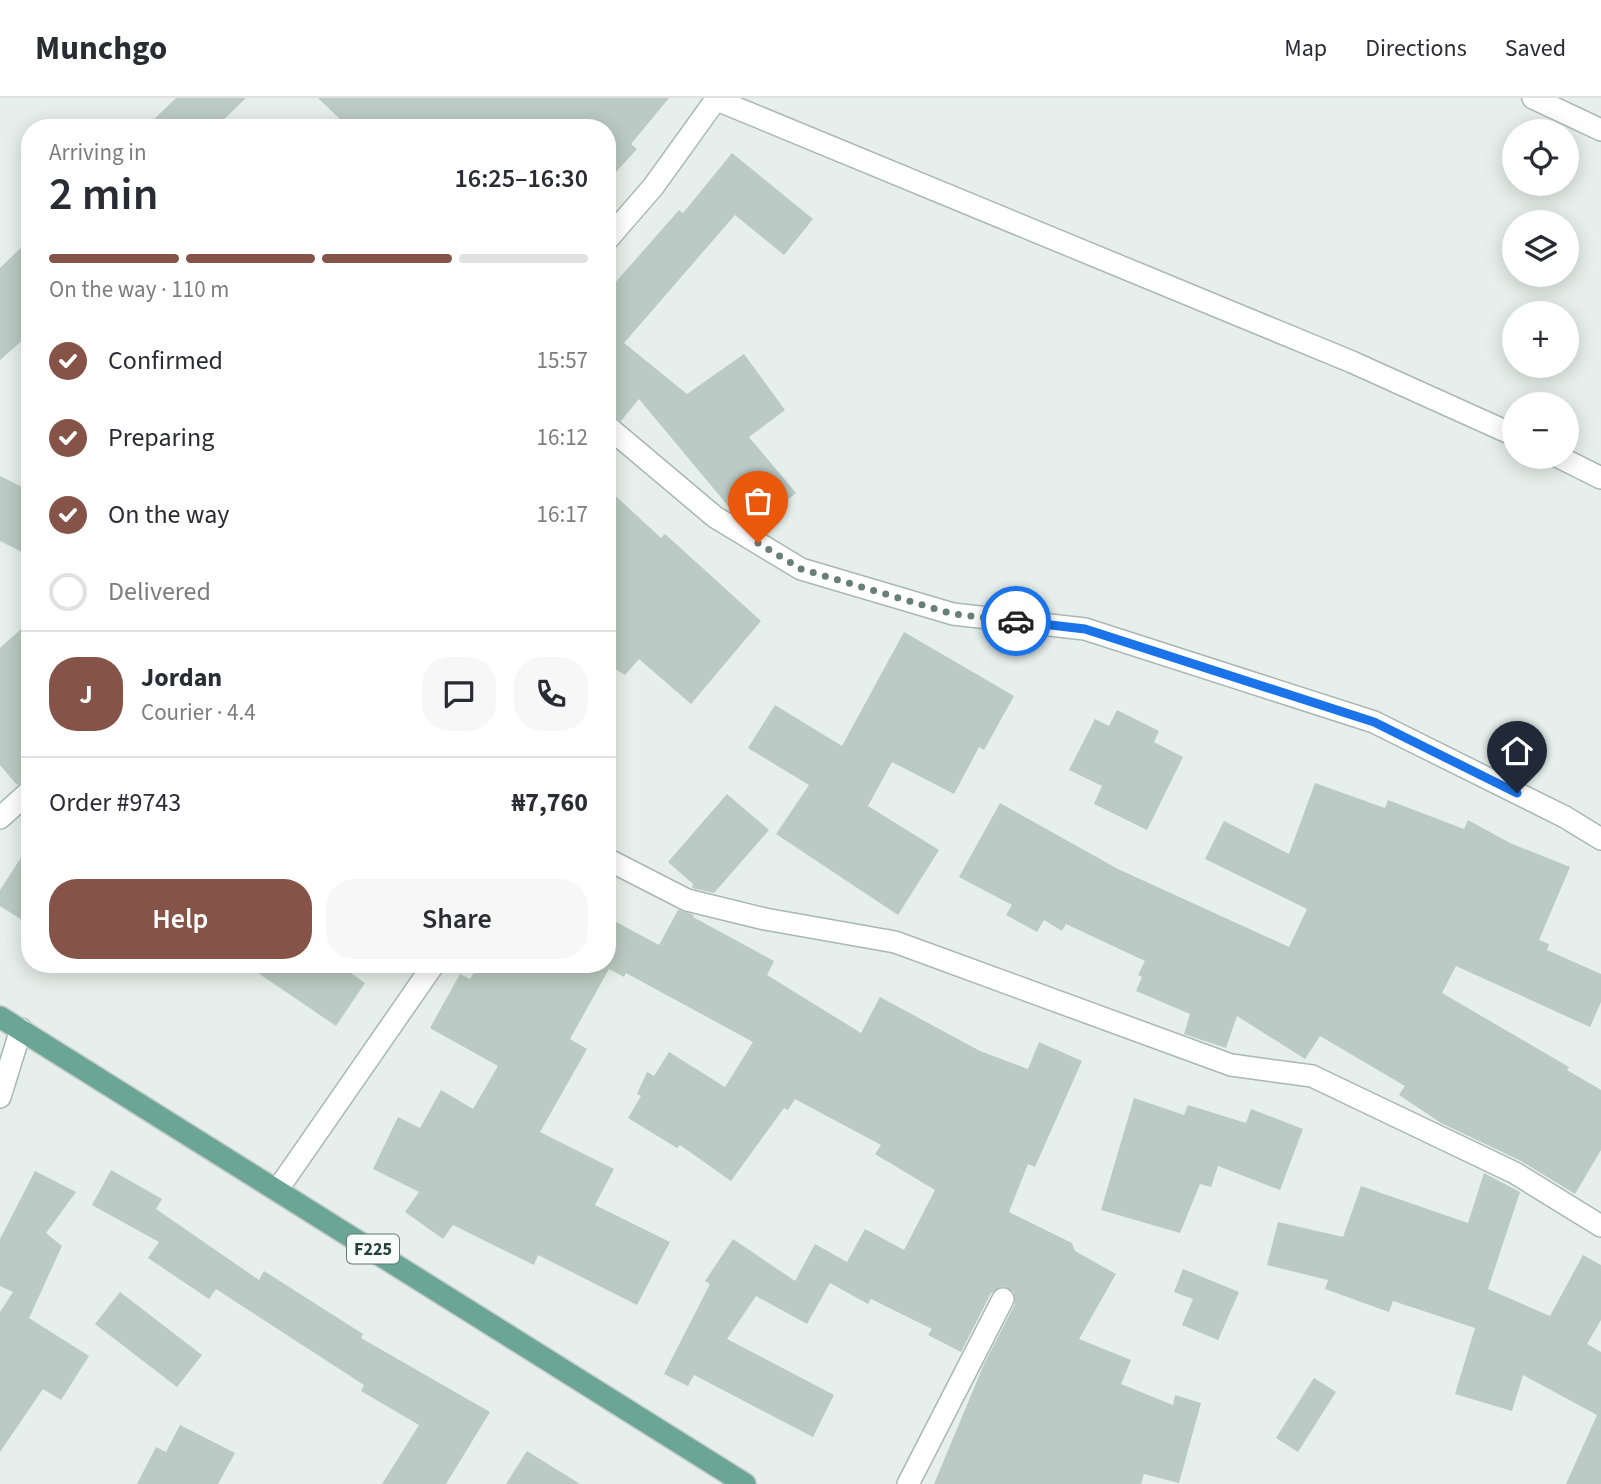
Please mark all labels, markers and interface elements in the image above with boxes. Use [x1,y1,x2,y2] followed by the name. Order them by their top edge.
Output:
[35,25,167,72] text: Munchgo
[1284,31,1327,66] text: Map
[1365,31,1467,66] text: Directions
[1505,31,1566,66] text: Saved
[1502,119,1579,469] map controls
[1502,119,1579,196] button: locate
[49,136,147,169] text: Arriving in
[455,160,588,197] text: 16:25–16:30
[49,162,158,227] text: 2 min
[1502,210,1579,287] button: layers
[49,273,229,306] text: On the way · 110 m
[1502,301,1579,378] button: +
[49,342,87,380] icon: check
[108,342,223,379] text: Confirmed
[537,344,588,377] text: 15:57
[1502,392,1579,469] button: −
[49,419,87,457] icon: check
[108,419,214,456] text: Preparing
[537,421,588,454] text: 16:12
[728,471,788,543] pin
[739,482,777,520] icon: bag
[49,496,87,534] icon: check
[108,496,229,533] text: On the way
[537,498,588,531] text: 16:17
[108,573,211,610] text: Delivered
[981,586,1051,656] courier
[997,602,1035,640] icon: car
[422,657,496,731] button: chat
[514,657,588,731] button: phone
[141,659,222,696] text: Jordan
[79,676,93,713] text: J
[141,696,256,729] text: Courier · 4.4
[1487,721,1547,793] pin
[1498,732,1536,770] icon: home
[49,784,181,821] text: Order #9743
[512,784,588,821] text: ₦7,760
[49,879,312,959] button: Help
[326,879,588,959] button: Share
[347,1234,399,1264] road number: F225

